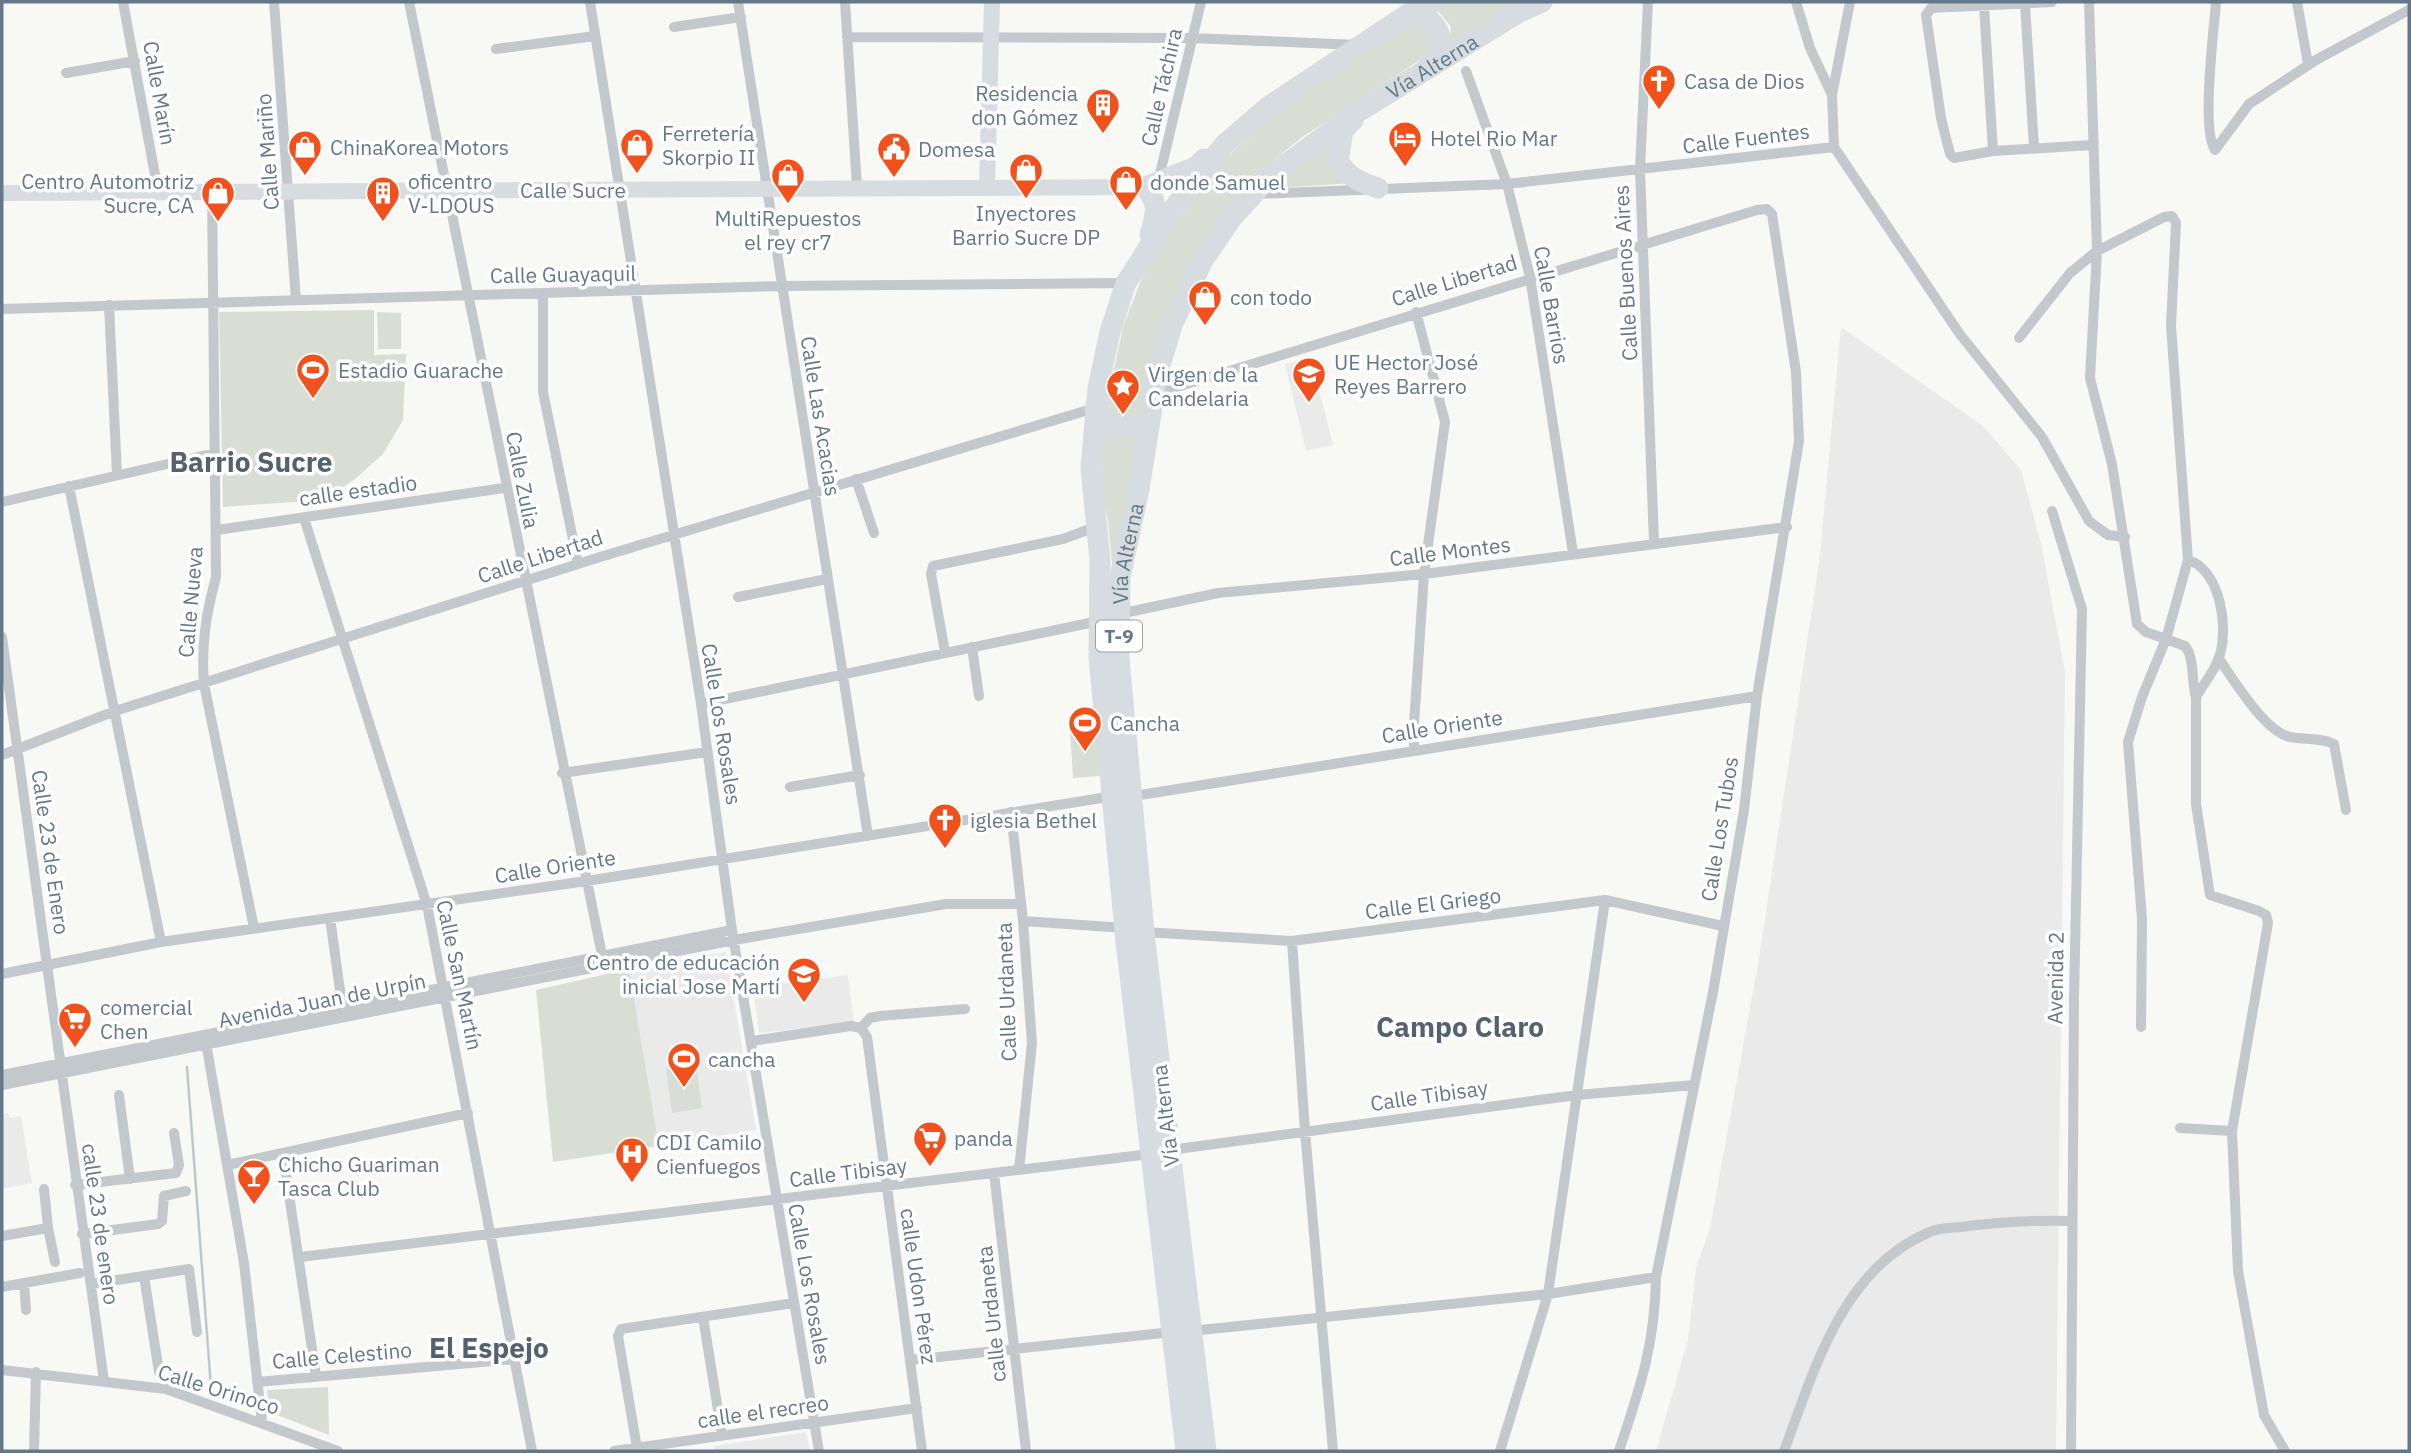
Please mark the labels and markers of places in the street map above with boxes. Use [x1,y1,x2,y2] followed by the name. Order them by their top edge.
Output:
[1640,62,1678,111] church icon: Casa de Dios
[1684,67,1805,95] place label: Casa de Dios
[971,79,1078,131] place label: Residencia don Gómez
[1084,86,1122,135] building icon: Residencia don Gómez
[662,119,755,171] place label: Ferretería Skorpio II
[1386,119,1424,168] hotel icon: Hotel Rio Mar
[1430,124,1558,152] place label: Hotel Rio Mar
[618,126,656,175] shop icon: Ferretería Skorpio II
[286,128,324,177] shop icon: ChinaKorea Motors
[875,130,913,179] public building icon: Domesa
[330,133,509,161] place label: ChinaKorea Motors
[918,135,995,163] place label: Domesa
[1007,151,1045,200] shop icon: Inyectores Barrio Sucre DP
[769,156,807,205] shop icon: MultiRepuestos el rey cr7
[1107,163,1145,212] shop icon: donde Samuel
[21,167,194,219] place label: Centro Automotriz Sucre, CA
[408,167,495,219] place label: oficentro V-LDOUS
[1150,168,1286,196] place label: donde Samuel
[199,174,237,223] shop icon: Centro Automotriz Sucre, CA
[364,174,402,223] building icon: oficentro V-LDOUS
[952,199,1100,251] place label: Inyectores Barrio Sucre DP
[715,204,861,256] place label: MultiRepuestos el rey cr7
[1186,278,1224,327] shop icon: con todo
[1230,283,1312,311] place label: con todo
[1334,348,1478,400] place label: UE Hector José Reyes Barrero
[294,351,332,400] sports icon: Estadio Guarache
[1290,355,1328,404] school or university icon: UE Hector José Reyes Barrero
[338,356,504,384] place label: Estadio Guarache
[1148,360,1258,412] place label: Virgen de la Candelaria
[1104,367,1142,416] place icon: Virgen de la Candelaria
[1066,704,1104,753] sports icon: Cancha
[1110,709,1180,737] place label: Cancha
[926,801,964,850] church icon: iglesia Bethel
[970,806,1097,834] place label: iglesia Bethel
[586,948,780,1000] place label: Centro de educación inicial Jose Martí
[785,955,823,1004] school or university icon: Centro de educación inicial Jose Martí
[100,993,193,1045] place label: comercial Chen
[56,1000,94,1049] supermarket icon: comercial Chen
[665,1040,703,1089] sports icon: cancha
[708,1045,775,1073] place label: cancha
[911,1119,949,1168] supermarket icon: panda
[954,1124,1013,1152] place label: panda
[656,1128,762,1180] place label: CDI Camilo Cienfuegos
[613,1135,651,1184] hospital icon: CDI Camilo Cienfuegos
[278,1150,440,1202] place label: Chicho Guariman Tasca Club
[235,1157,273,1206] bar icon: Chicho Guariman Tasca Club

